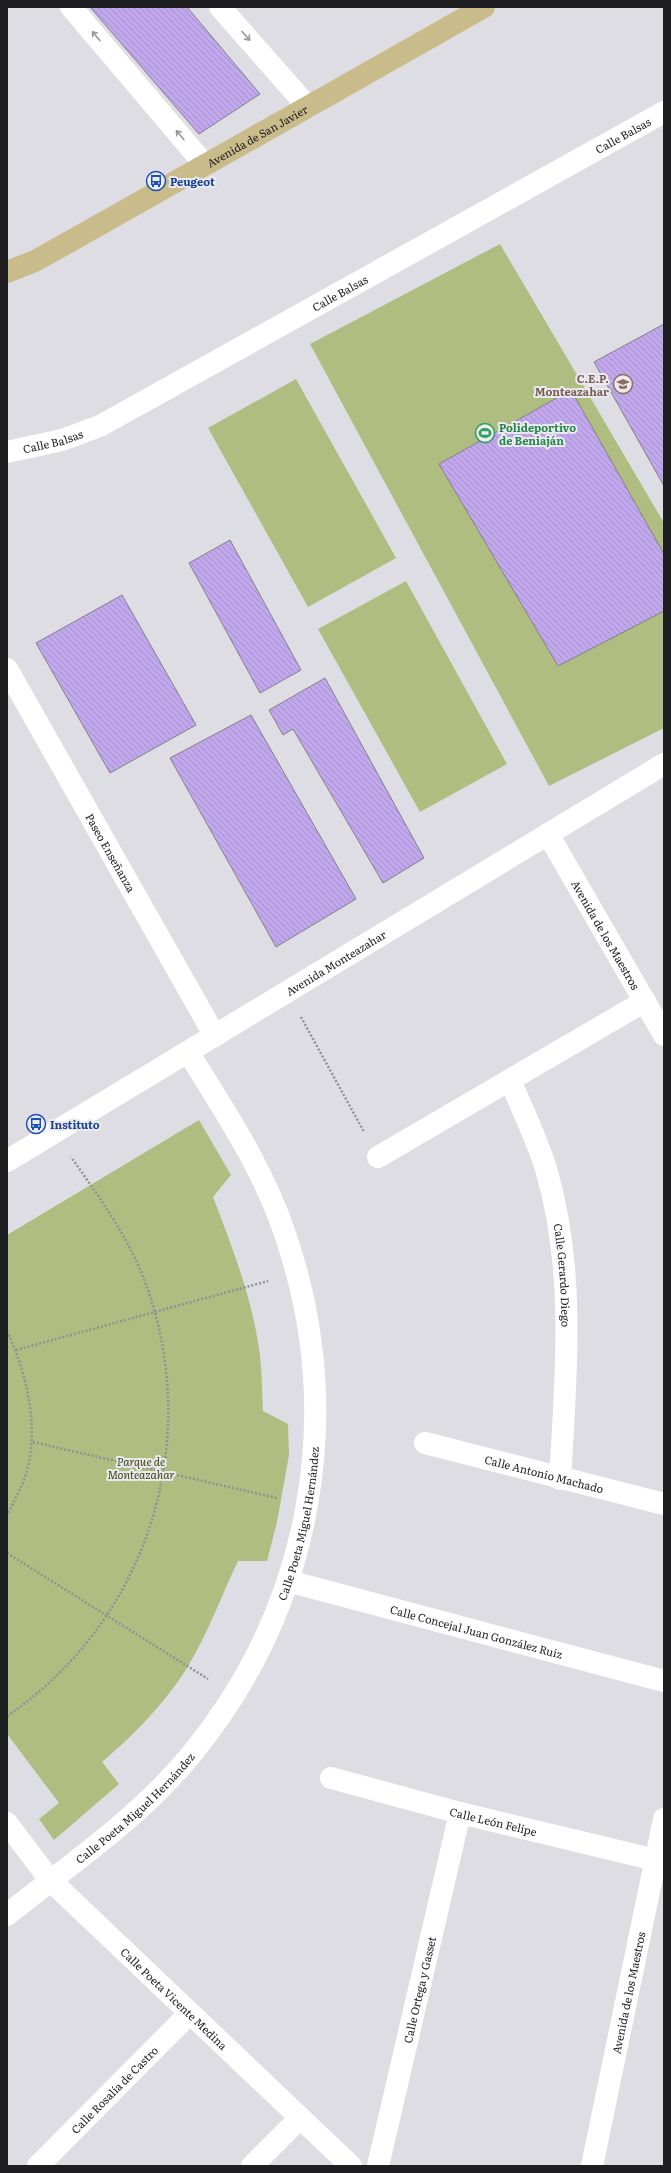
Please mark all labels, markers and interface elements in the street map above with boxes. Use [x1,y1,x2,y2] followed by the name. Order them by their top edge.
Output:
[91,31,100,42] one-way arrow
[241,31,250,42] one-way arrow
[204,100,311,170] street label: Avenida de San Javier
[592,113,653,157] street label: Calle Balsas
[175,130,184,141] one-way arrow
[145,170,167,192] bus stop icon: Peugeot
[170,173,215,189] place label: Peugeot
[309,271,370,315] street label: Calle Balsas
[535,370,609,399] place label: C.E.P. Monteazahar
[612,373,634,395] school or university icon: C.E.P. Monteazahar
[499,419,576,448] place label: Polideportivo de Beniaján
[474,422,496,444] sports icon: Polideportivo de Beniaján
[21,425,85,456] street label: Calle Balsas
[82,810,140,895] street label: Paseo Enseñanza
[568,877,644,992] street label: Avenida de los Maestros
[282,926,390,999] street label: Avenida Monteazahar
[25,1113,47,1135] bus stop icon: Instituto
[50,1116,100,1132] place label: Instituto
[551,1222,575,1327] street label: Calle Gerardo Diego
[273,1446,322,1602] street label: Calle Poeta Miguel Hernández
[483,1451,605,1496] street label: Calle Antonio Machado
[107,1453,175,1482] park label: Parque de Monteazahar
[388,1601,565,1662] street label: Calle Concejal Juan González Ruiz
[72,1748,198,1867] street label: Calle Poeta Miguel Hernández
[448,1803,539,1839] street label: Calle León Felipe
[608,1930,648,2055] street label: Avenida de los Maestros
[399,1934,439,2045] street label: Calle Ortega y Gasset
[117,1944,231,2053] street label: Calle Poeta Vicente Medina
[67,2042,161,2137] street label: Calle Rosalía de Castro

